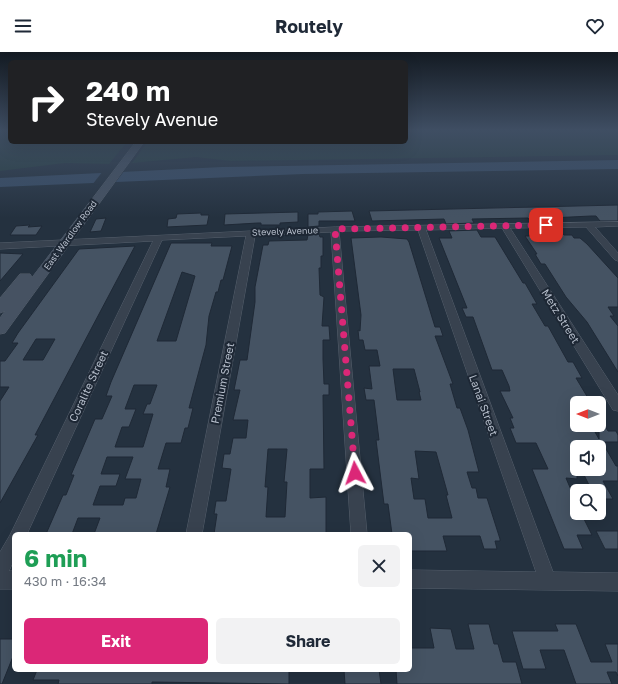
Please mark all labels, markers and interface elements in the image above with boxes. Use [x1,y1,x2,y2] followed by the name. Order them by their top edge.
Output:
[12,15,34,37] icon: menu
[275,15,343,37] text: Routely
[584,15,606,37] icon: heart
[86,74,170,107] text: 240 m
[20,76,72,128] icon: right
[86,108,218,130] text: Stevely Avenue
[41,198,99,272] street label: East Wardlow Road
[529,208,563,242] pin
[535,214,557,236] icon: arrive
[252,224,318,238] street label: Stevely Avenue
[539,287,583,345] street label: Metz Street
[208,341,236,425] street label: Premium Street
[66,348,110,424] street label: Coralite Street
[467,373,501,437] street label: Lanai Street
[570,396,606,432] north arrow
[570,396,606,520] map controls
[570,440,606,476] button: sound
[334,452,376,494] position arrow
[570,484,606,520] button: search
[24,543,87,572] text: 6 min
[358,545,400,587] button: close
[24,573,106,589] text: 430 m · 16:34
[24,618,208,664] button: Exit
[216,618,400,664] button: Share

